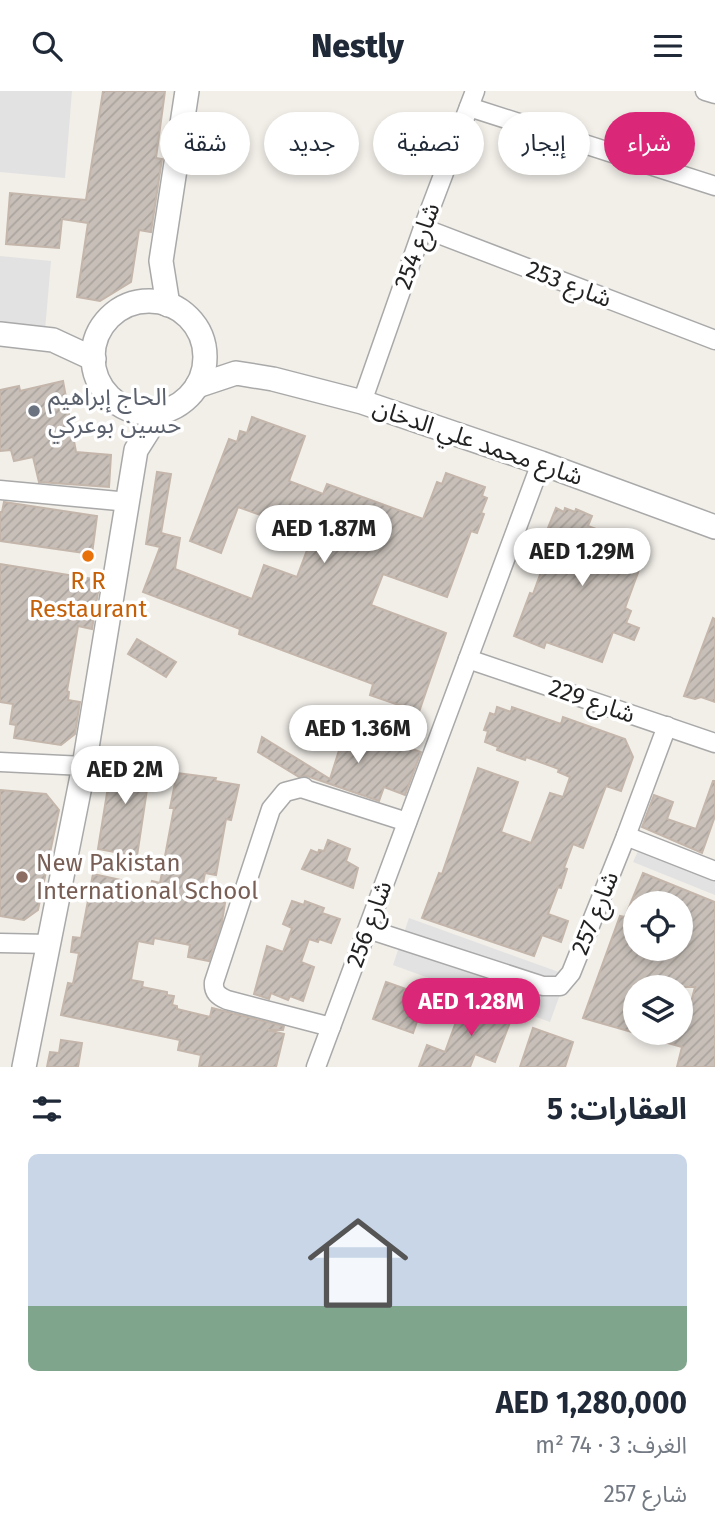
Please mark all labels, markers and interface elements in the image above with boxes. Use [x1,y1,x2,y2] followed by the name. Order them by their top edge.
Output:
[28,27,66,65] icon: search
[311,27,404,65] text: Nestly
[649,27,687,65] icon: menu
[160,112,250,175] chip: شقة
[264,112,359,175] chip: جديد
[373,112,484,175] chip: تصفية
[498,112,590,175] chip: إيجار
[604,112,695,175] chip: شراء
[388,199,448,294] street label: شارع 254
[521,255,615,316] street label: شارع 253
[48,383,181,444] place label: الحاج إبراهيم حسين بوعركي
[368,393,586,495] street label: شارع محمد علي الدخان
[26,403,42,419] marker: الحاج إبراهيم حسين بوعركي
[244,505,404,565] pin: AED 1.87M
[272,514,376,542] text: AED 1.87M
[502,529,662,588] pin: AED 1.29M
[530,537,634,565] text: AED 1.29M
[80,548,96,564] marker: R R Restaurant
[29,567,147,623] place label: R R Restaurant
[544,673,639,732] street label: شارع 229
[278,705,438,765] pin: AED 1.36M
[305,714,411,742] text: AED 1.36M
[68,747,182,806] pin: AED 2M
[87,755,163,783] text: AED 2M
[36,849,258,905] place label: New Pakistan International School
[566,867,627,960] street label: شارع 257
[14,869,30,885] marker: New Pakistan International School
[340,877,400,972] street label: شارع 256
[623,891,693,1045] map controls
[623,891,693,961] button: locate
[623,975,693,1045] button: layers
[391,979,551,1038] pin: AED 1.28M
[418,987,524,1015] text: AED 1.28M
[28,1090,66,1128] icon: filters
[547,1091,687,1127] text: العقارات: 5
[295,1200,421,1326] icon: home
[496,1385,687,1421] text: AED 1,280,000
[535,1431,687,1459] text: الغرف: 3 · 74 m²
[603,1480,687,1508] text: شارع 257

